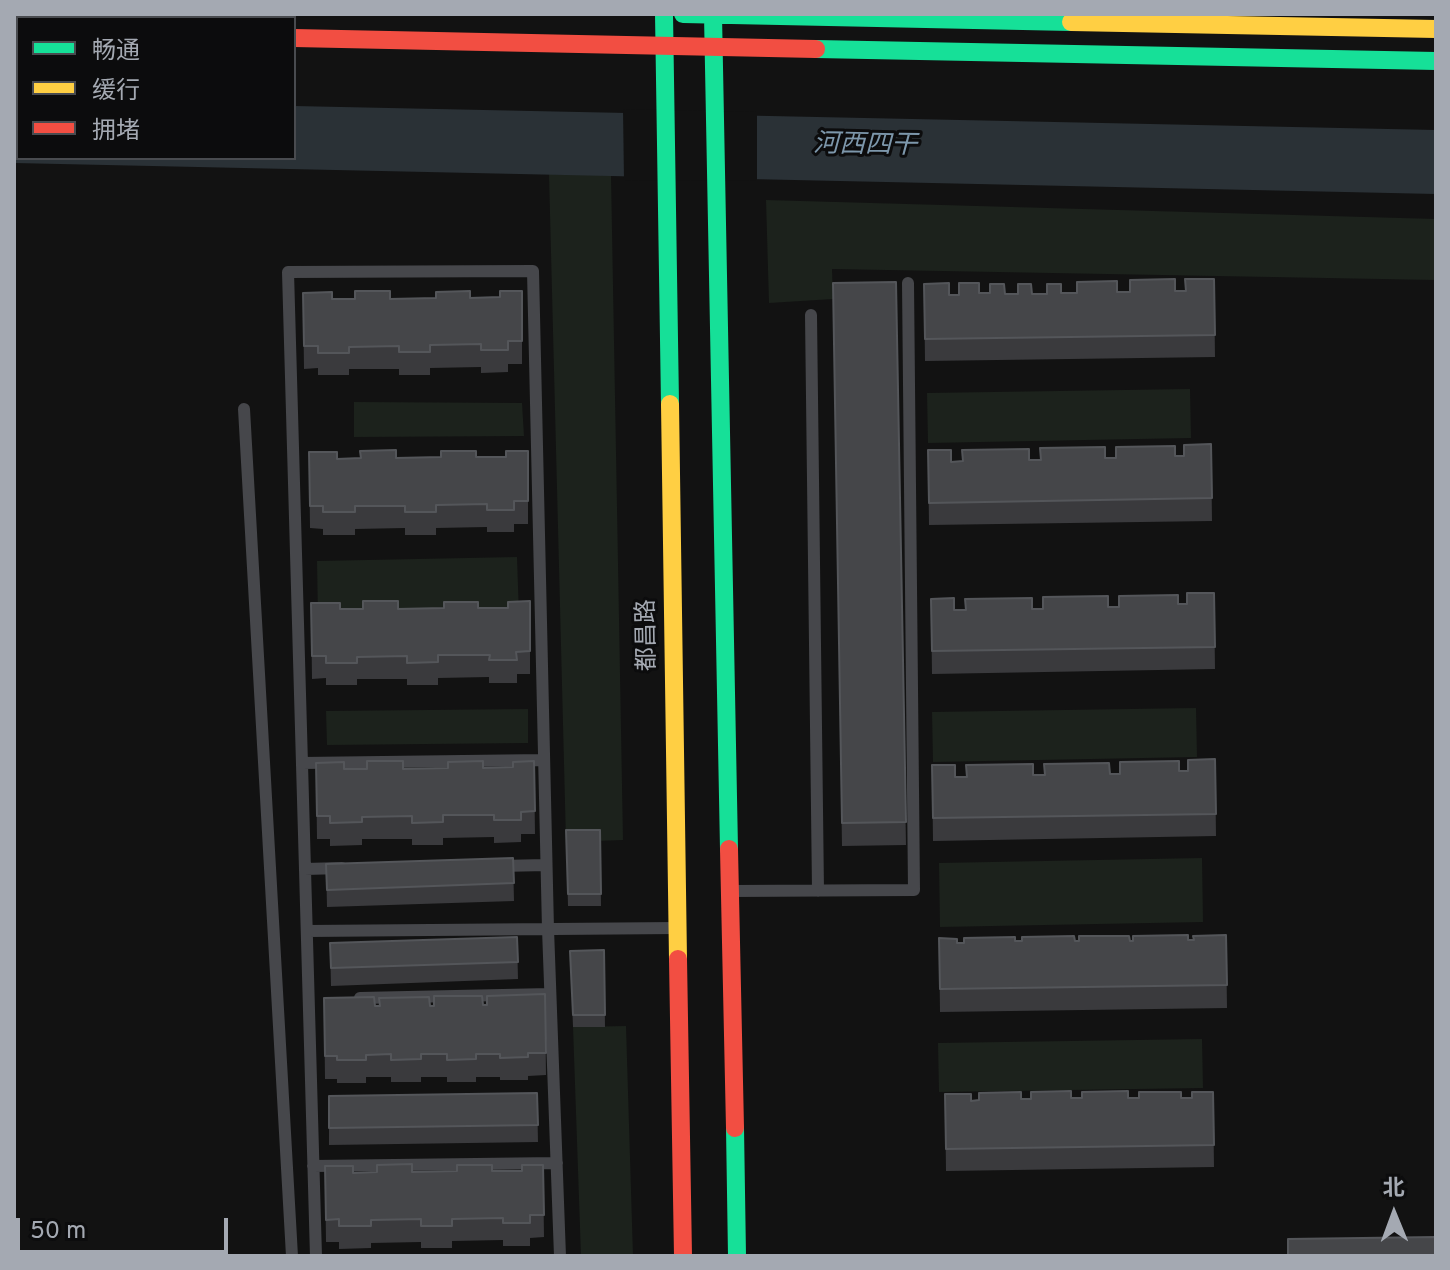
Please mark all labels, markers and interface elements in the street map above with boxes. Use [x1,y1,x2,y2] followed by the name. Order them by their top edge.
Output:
[16,16,296,160] legend
[92,37,140,67] text: 畅通
[92,77,140,107] text: 缓行
[92,117,140,147] text: 拥堵
[813,130,917,164] water label: 河西四干
[634,599,664,671] street label: 都昌路
[1354,1174,1434,1254] north arrow
[1382,1176,1405,1203] text: 北
[20,1202,232,1252] scale bar
[30,1217,86,1247] text: 50 m

